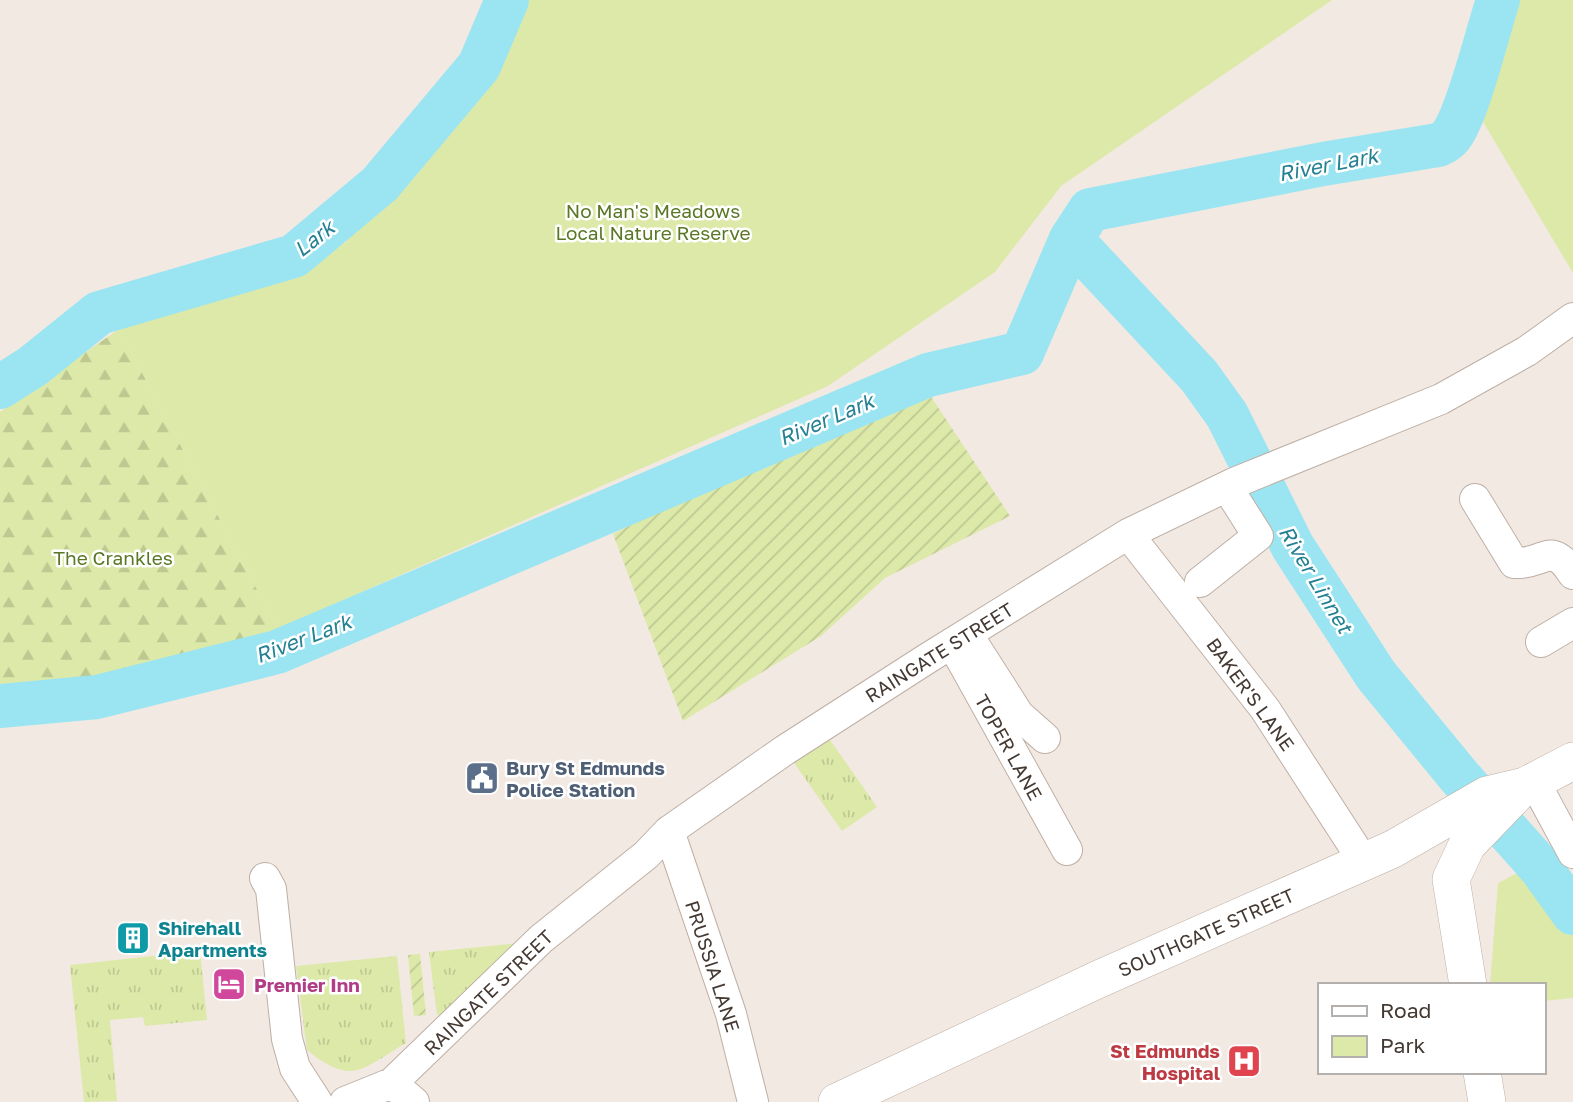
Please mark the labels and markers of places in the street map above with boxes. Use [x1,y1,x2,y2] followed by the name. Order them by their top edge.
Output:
[506,756,665,801] place label: Bury St Edmunds Police Station
[463,759,501,797] public building icon: Bury St Edmunds Police Station
[158,916,268,961] place label: Shirehall Apartments
[114,919,152,957] building icon: Shirehall Apartments
[210,965,248,1003] hotel icon: Premier Inn
[254,973,360,996] place label: Premier Inn
[1110,1039,1220,1084] place label: St Edmunds Hospital
[1225,1042,1263,1080] hospital icon: St Edmunds Hospital

